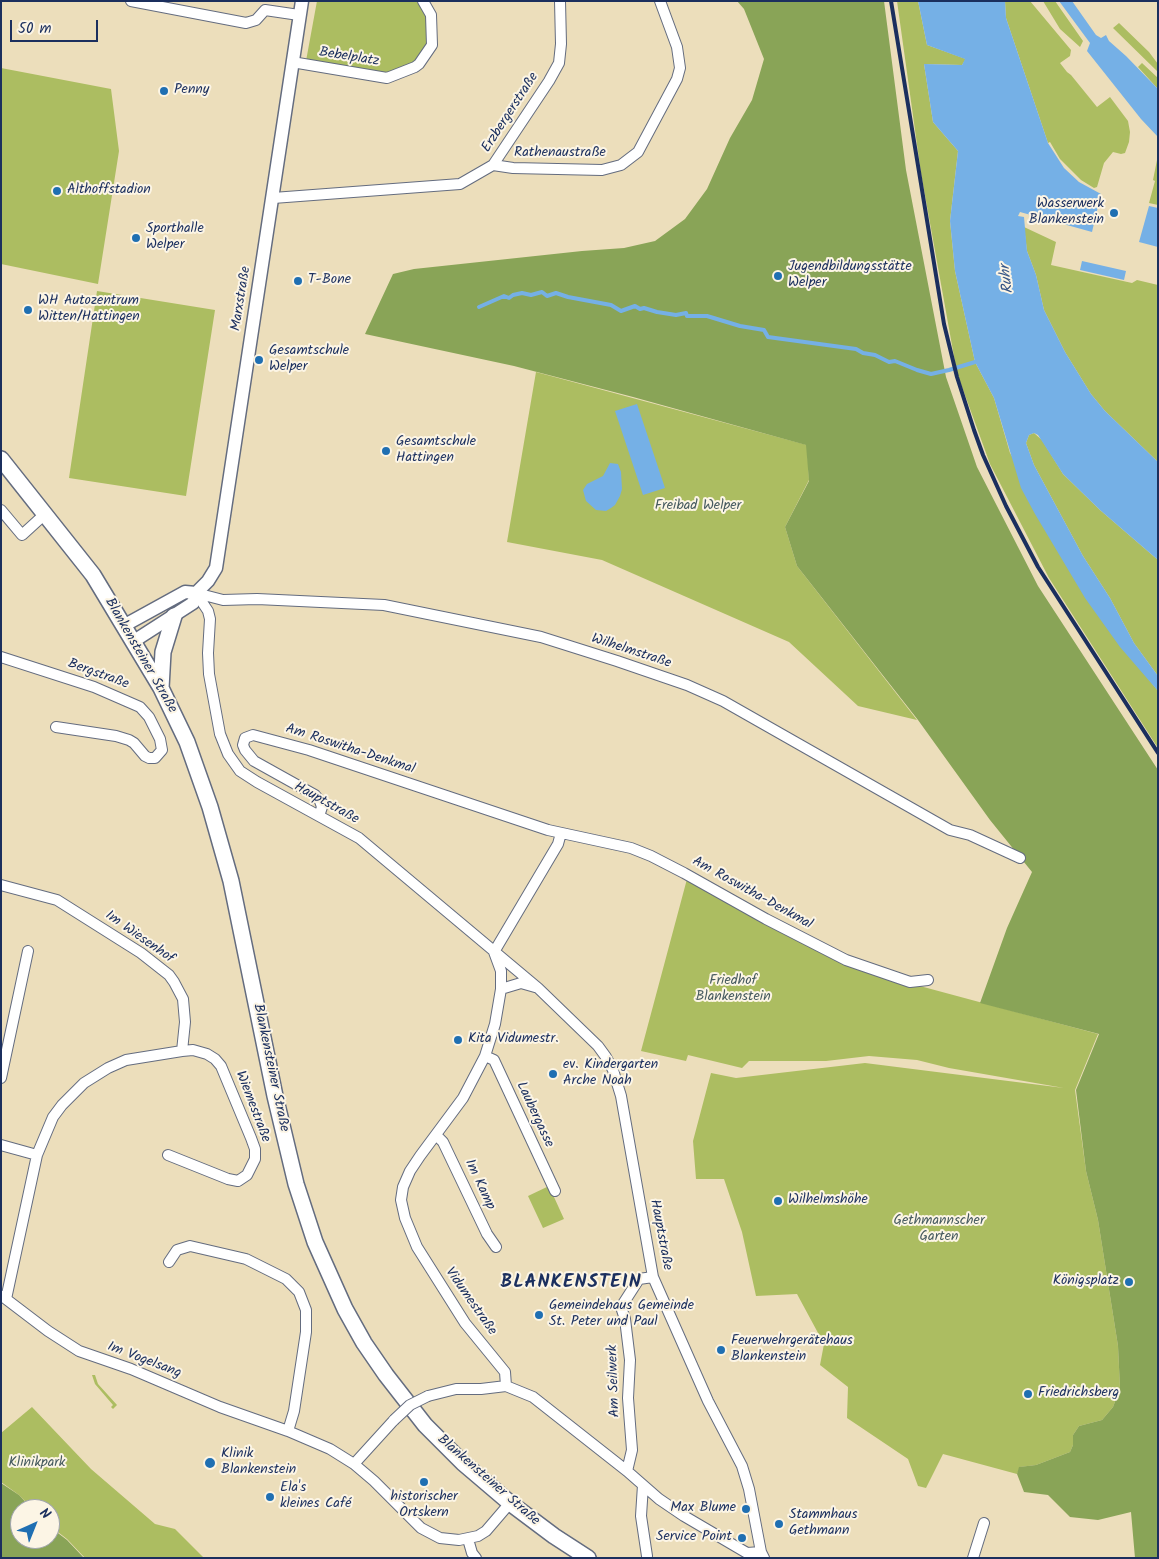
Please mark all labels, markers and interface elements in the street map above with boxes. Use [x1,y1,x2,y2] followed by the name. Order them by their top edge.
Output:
[12,10,100,42] scale bar
[18,17,52,41] text: 50 m
[318,45,380,71] street label: Bebelplatz
[479,70,543,156] street label: Erzbergerstraße
[174,83,209,99] place label: Penny
[158,85,170,97] marker: Penny
[514,146,606,162] street label: Rathenaustraße
[67,183,151,199] place label: Althoffstadion
[51,185,63,197] marker: Althoffstadion
[1029,197,1104,230] place label: Wasserwerk Blankenstein
[1108,207,1120,219] marker: Wasserwerk Blankenstein
[146,222,204,254] place label: Sporthalle Welper
[130,232,142,244] marker: Sporthalle Welper
[788,260,912,292] place label: Jugendbildungsstätte Welper
[997,264,1019,294] water label: Ruhr
[229,265,255,333] street label: Marxstraße
[772,270,784,282] marker: Jugendbildungsstätte Welper
[308,273,351,289] place label: T-Bone
[292,275,304,287] marker: T-Bone
[38,294,140,326] place label: WH Autozentrum Witten/Hattingen
[22,304,34,316] marker: WH Autozentrum Witten/Hattingen
[269,344,349,377] place label: Gesamtschule Welper
[253,354,265,366] marker: Gesamtschule Welper
[396,435,476,468] place label: Gesamtschule Hattingen
[380,445,392,457] marker: Gesamtschule Hattingen
[655,499,741,515] park label: Freibad Welper
[100,595,180,717] street label: Blankensteiner Straße
[589,631,673,673] street label: Wilhelmstraße
[65,656,131,694] street label: Bergstraße
[283,721,417,779] street label: Am Roswitha-Denkmal
[291,779,361,829] street label: Hauptstraße
[689,854,815,934] street label: Am Roswitha-Denkmal
[101,908,177,968] street label: Im Wiesenhof
[695,974,771,1006] park label: Friedhof Blankenstein
[248,1003,292,1133] street label: Blankensteiner Straße
[468,1032,558,1048] place label: Kita Vidumestr.
[452,1034,464,1046] marker: Kita Vidumestr.
[563,1058,658,1090] place label: ev. Kindergarten Arche Noah
[547,1068,559,1080] marker: ev. Kindergarten Arche Noah
[231,1069,273,1145] street label: Wiemestraße
[511,1079,557,1151] street label: Laubergasse
[460,1157,498,1213] street label: Im Kamp
[788,1193,868,1209] place label: Wilhelmshöhe
[772,1195,784,1207] marker: Wilhelmshöhe
[645,1198,675,1272] street label: Hauptstraße
[893,1214,985,1246] park label: Gethmannscher Garten
[440,1265,500,1339] street label: Vidumestraße
[499,1273,643,1295] district label: BLANKENSTEIN
[1053,1274,1119,1290] place label: Königsplatz
[1123,1276,1135,1288] marker: Königsplatz
[549,1299,694,1331] place label: Gemeindehaus Gemeinde St. Peter und Paul
[533,1309,545,1321] marker: Gemeindehaus Gemeinde St. Peter und Paul
[731,1334,853,1366] place label: Feuerwehrgerätehaus Blankenstein
[105,1339,183,1383] street label: Im Vogelsang
[605,1344,625,1418] street label: Am Seilwerk
[715,1344,727,1356] marker: Feuerwehrgerätehaus Blankenstein
[1038,1386,1119,1402] place label: Friedrichsberg
[1022,1388,1034,1400] marker: Friedrichsberg
[433,1432,543,1530] street label: Blankensteiner Straße
[221,1447,296,1480] place label: Klinik Blankenstein
[9,1456,65,1472] park label: Klinikpark
[203,1456,217,1470] marker: Klinik Blankenstein
[418,1476,430,1488] marker: historischer Ortskern
[280,1481,351,1514] place label: Ela's kleines Café
[390,1490,458,1522] place label: historischer Ortskern
[264,1491,276,1503] marker: Ela's kleines Café
[10,1499,60,1549] north arrow
[670,1501,736,1517] place label: Max Blume
[34,1503,56,1525] text: N
[740,1503,752,1515] marker: Max Blume
[789,1508,857,1540] place label: Stammhaus Gethmann
[773,1518,785,1530] marker: Stammhaus Gethmann
[656,1530,732,1546] place label: Service Point
[736,1532,748,1544] marker: Service Point

